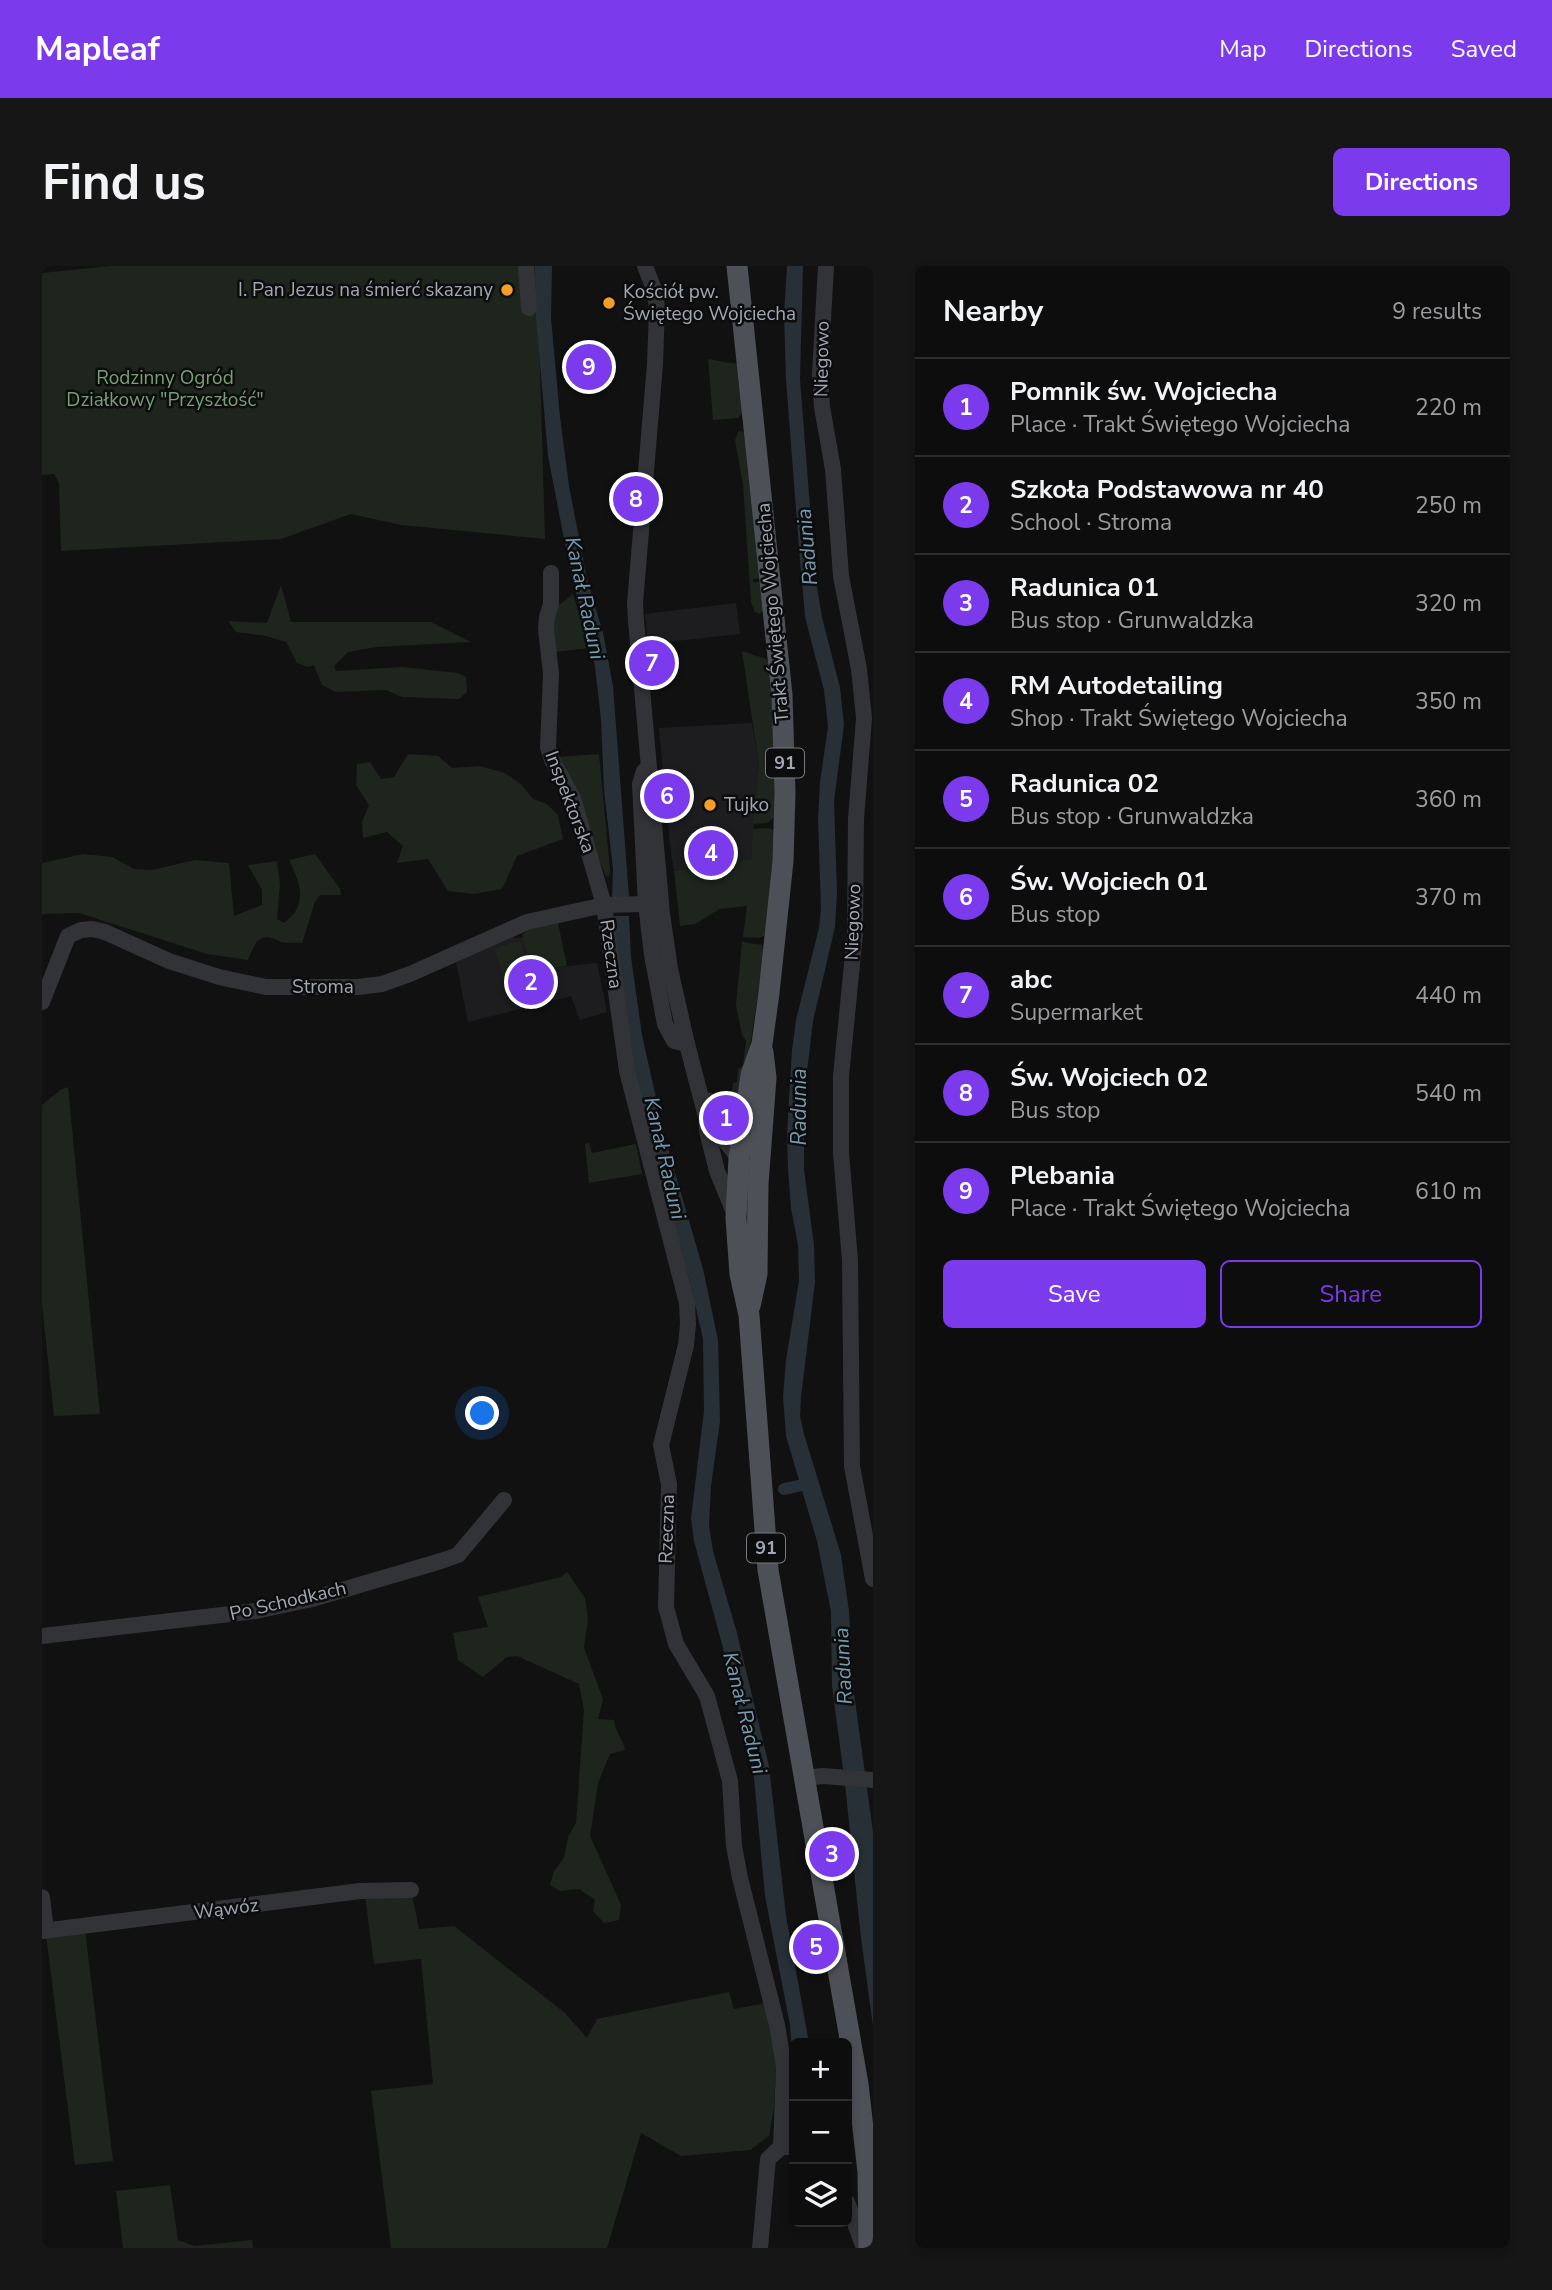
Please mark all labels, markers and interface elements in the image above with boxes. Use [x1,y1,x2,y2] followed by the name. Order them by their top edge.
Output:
[35,27,160,72] text: Mapleaf
[1219,33,1266,65] text: Map
[1304,33,1413,65] text: Directions
[1451,33,1517,65] text: Saved
[1333,148,1510,216] button: Directions
[42,149,206,216] text: Find us
[238,277,493,303] place label: I. Pan Jezus na śmierć skazany
[623,279,796,327] place label: Kościół pw. Świętego Wojciecha
[499,282,515,298] marker: I. Pan Jezus na śmierć skazany
[943,291,1043,332] text: Nearby
[601,295,617,311] marker: Kościół pw. Świętego Wojciecha
[1392,296,1482,327] text: 9 results
[808,321,836,397] street label: Niegowo
[566,341,612,393] pin: 9
[66,365,264,413] park label: Rodzinny Ogród Działkowy "Przyszłość"
[1010,374,1277,409] text: Pomnik św. Wojciecha
[959,392,973,423] text: 1
[1415,392,1482,423] text: 220 m
[1010,409,1350,440] text: Place · Trakt Świętego Wojciecha
[1010,472,1324,507] text: Szkoła Podstawowa nr 40
[613,473,659,525] pin: 8
[959,490,973,521] text: 2
[1415,490,1482,521] text: 250 m
[750,502,796,724] street label: Trakt Świętego Wojciecha
[790,507,824,587] water label: Radunia
[1010,507,1172,538] text: School · Stroma
[558,534,612,663] water label: Kanał Raduni
[1010,570,1159,605] text: Radunica 01
[959,588,973,619] text: 3
[1415,588,1482,619] text: 320 m
[1010,605,1254,636] text: Bus stop · Grunwaldzka
[629,637,675,689] pin: 7
[1010,668,1223,703] text: RM Autodetailing
[959,686,973,717] text: 4
[1415,686,1482,717] text: 350 m
[1010,703,1348,734] text: Shop · Trakt Świętego Wojciecha
[539,747,601,857] street label: Inspektorska
[766,748,804,778] road number: 91
[1010,766,1159,801] text: Radunica 02
[644,770,690,822] pin: 6
[959,784,973,815] text: 5
[1415,784,1482,815] text: 360 m
[724,792,769,818] place label: Tujko
[702,797,718,813] marker: Tujko
[1010,801,1254,832] text: Bus stop · Grunwaldzka
[688,827,734,879] pin: 4
[1010,864,1208,899] text: Św. Wojciech 01
[959,882,973,913] text: 6
[1415,882,1482,913] text: 370 m
[839,883,867,961] street label: Niegowo
[1010,899,1101,930] text: Bus stop
[593,918,629,990] street label: Rzeczna
[508,956,554,1008] pin: 2
[1010,962,1052,997] text: abc
[292,974,354,1000] street label: Stroma
[959,980,973,1011] text: 7
[1415,980,1482,1011] text: 440 m
[1010,997,1143,1028] text: Supermarket
[1010,1060,1208,1095] text: Św. Wojciech 02
[785,1068,813,1146] water label: Radunia
[959,1078,973,1109] text: 8
[1415,1078,1482,1109] text: 540 m
[703,1092,749,1144] pin: 1
[637,1094,693,1223] water label: Kanał Raduni
[1010,1095,1101,1126] text: Bus stop
[1010,1158,1115,1193] text: Plebania
[959,1176,973,1207] text: 9
[1415,1176,1482,1207] text: 610 m
[1010,1193,1350,1224] text: Place · Trakt Świętego Wojciecha
[943,1260,1206,1328] button: Save
[1220,1260,1482,1328] button: Share
[465,1396,499,1430] your location
[653,1494,681,1564] street label: Rzeczna
[747,1534,785,1562] road number: 91
[227,1575,349,1627] street label: Po Schodkach
[827,1627,859,1705] water label: Radunia
[716,1649,774,1778] water label: Kanał Raduni
[809,1828,855,1880] pin: 3
[192,1892,260,1926] street label: Wąwóz
[793,1921,839,1973] pin: 5
[789,2038,852,2227] map controls
[789,2038,852,2101] button: +
[789,2101,852,2164] button: −
[789,2164,852,2227] button: layers

